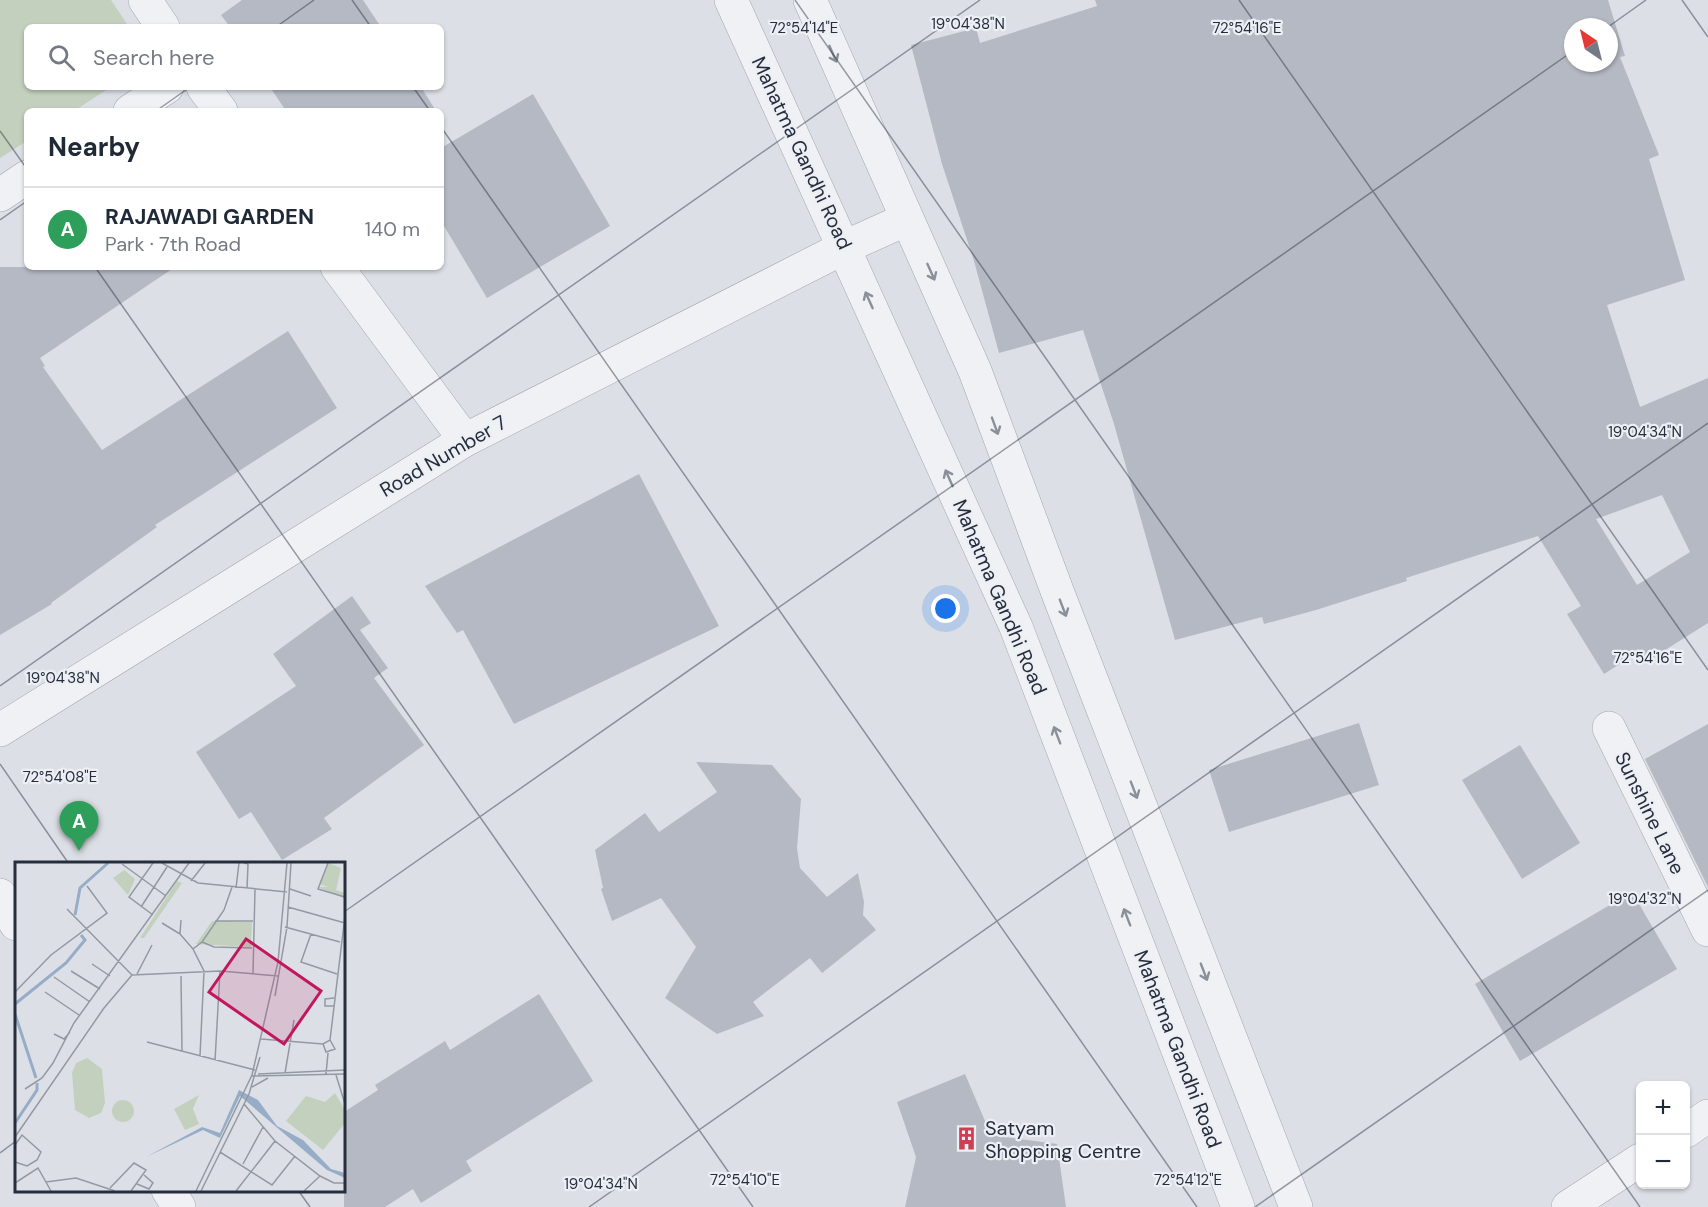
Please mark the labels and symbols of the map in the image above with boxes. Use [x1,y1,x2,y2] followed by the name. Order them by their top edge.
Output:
[931,14,1005,34] text: 19°04'38"N
[770,18,838,38] text: 72°54'14"E
[1213,18,1282,38] text: 72°54'16"E
[1564,18,1618,72] north arrow
[828,44,840,62] one-way arrow
[746,52,858,254] street label: Mahatma Gandhi Road
[926,262,937,281] one-way arrow
[862,292,874,310] one-way arrow
[375,409,511,503] street label: Road Number 7
[991,416,1002,434] one-way arrow
[1608,422,1682,442] text: 19°04'34"N
[942,470,954,488] one-way arrow
[947,495,1053,699] street label: Mahatma Gandhi Road
[931,594,960,623] your location
[1059,599,1070,617] one-way arrow
[1614,648,1683,668] text: 72°54'16"E
[26,668,100,688] text: 19°04'38"N
[1051,726,1062,745] one-way arrow
[1609,747,1691,879] street label: Sunshine Lane
[23,767,97,787] text: 72°54'08"E
[1129,780,1140,799] one-way arrow
[60,802,98,851] pin: A
[15,862,345,1192] inset map
[1608,889,1682,909] text: 19°04'32"N
[1121,908,1132,927] one-way arrow
[1128,946,1228,1152] street label: Mahatma Gandhi Road
[1200,962,1211,981] one-way arrow
[985,1115,1141,1164] place label: Satyam Shopping Centre
[954,1126,980,1152] building icon: Satyam Shopping Centre
[710,1170,780,1190] text: 72°54'10"E
[1154,1170,1222,1190] text: 72°54'12"E
[564,1174,638,1194] text: 19°04'34"N

